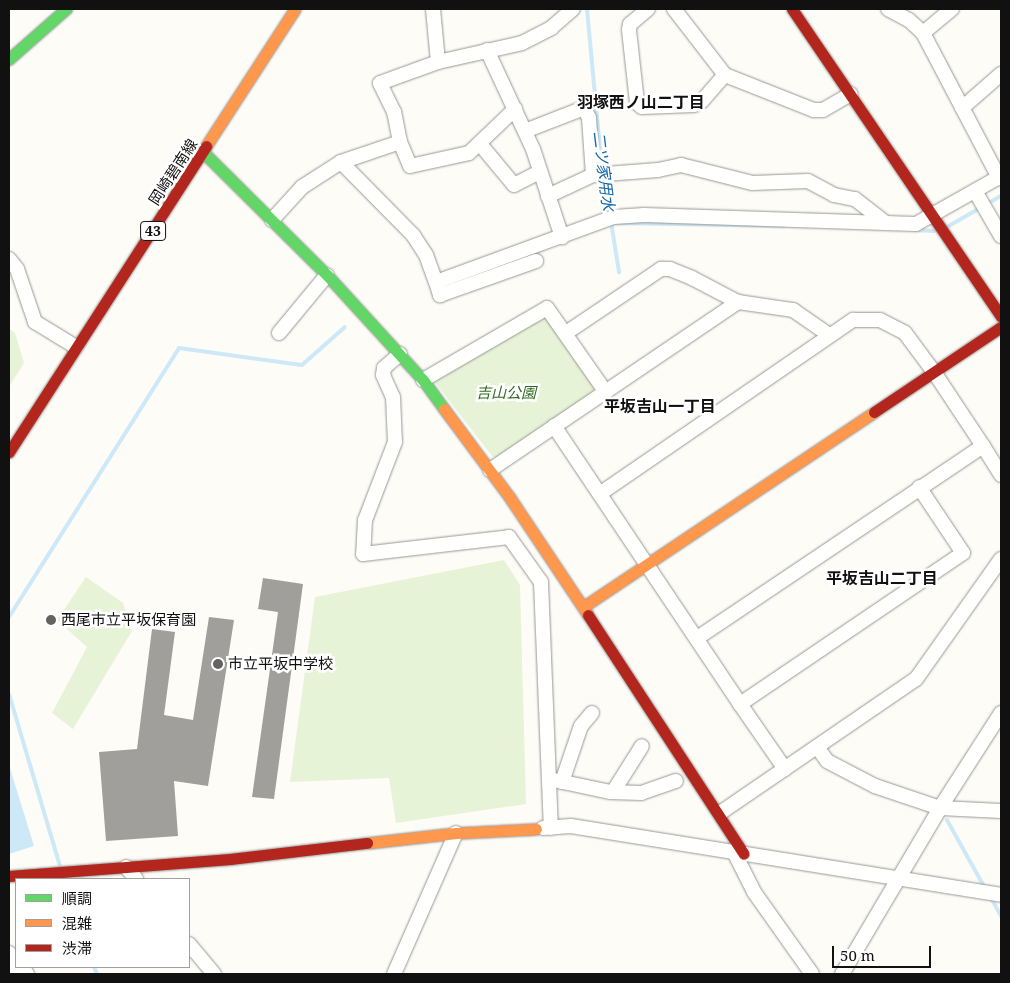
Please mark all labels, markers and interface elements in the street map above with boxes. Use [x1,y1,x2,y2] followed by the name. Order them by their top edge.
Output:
[577,92,705,112] district label: 羽塚西ノ山二丁目
[590,130,618,212] water label: 二ツ家用水
[145,136,201,208] street label: 岡崎碧南線
[139,220,167,242] road number: 43
[476,384,536,402] park label: 吉山公園
[604,396,716,416] district label: 平坂吉山一丁目
[826,568,938,588] district label: 平坂吉山二丁目
[61,611,196,629] place label: 西尾市立平坂保育園
[45,614,57,626] marker: 西尾市立平坂保育園
[228,655,333,673] place label: 市立平坂中学校
[212,658,224,670] marker: 市立平坂中学校
[15,878,190,968] legend
[62,888,92,908] text: 順調
[62,913,92,933] text: 混雑
[835,936,934,968] scale bar
[62,938,92,958] text: 渋滞
[840,945,875,965] text: 50 m

